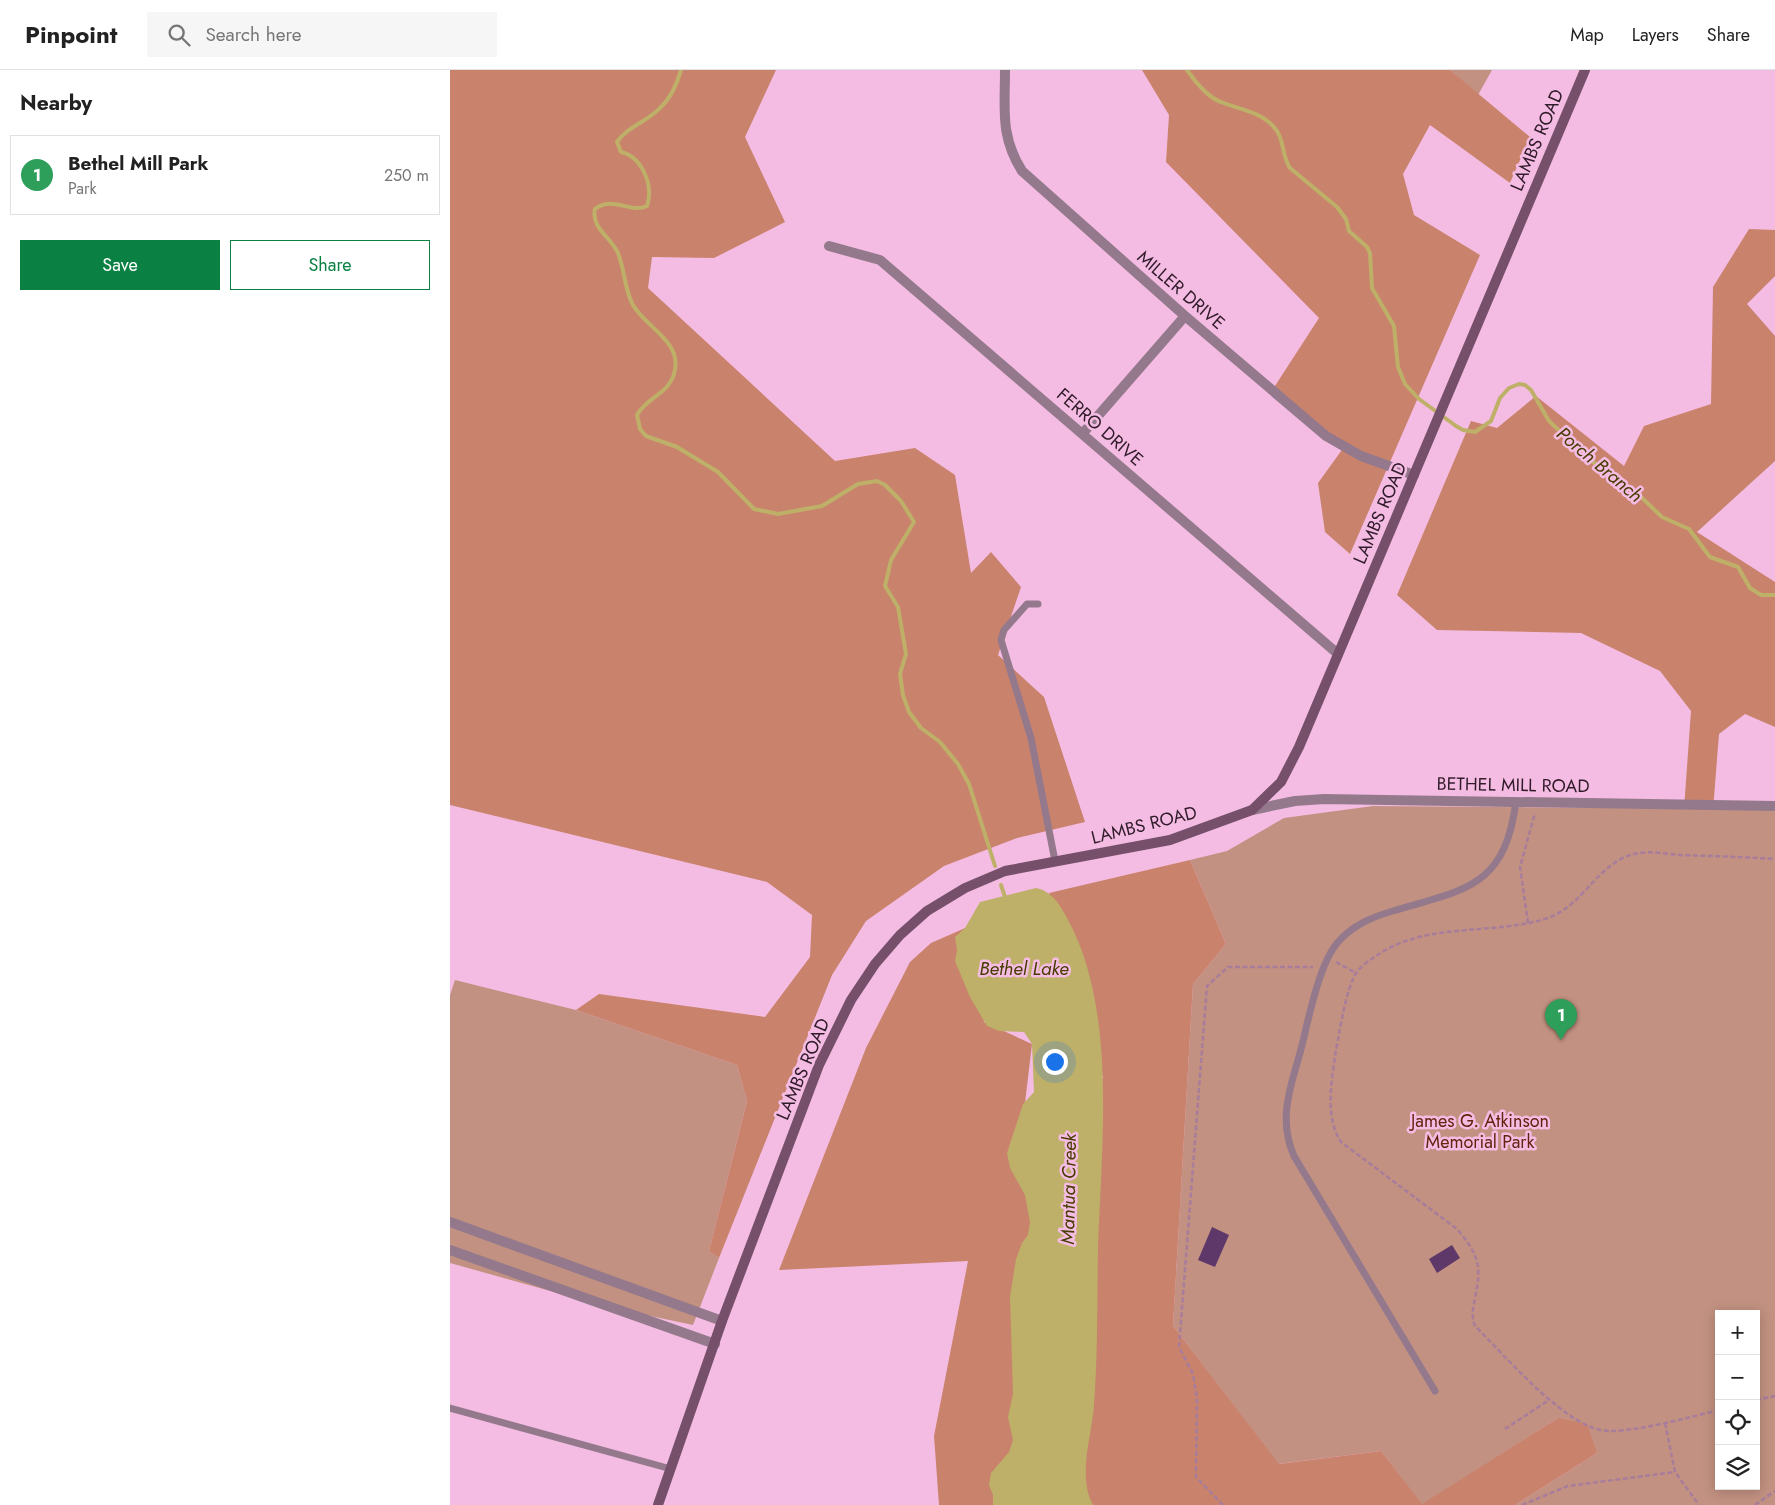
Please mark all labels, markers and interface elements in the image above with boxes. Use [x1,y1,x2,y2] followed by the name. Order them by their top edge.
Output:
[147,12,497,57] search box
[25,17,117,52] text: Pinpoint
[165,21,193,49] icon: search
[205,21,302,48] text: Search here
[1570,22,1604,48] text: Map
[1632,22,1679,48] text: Layers
[1707,22,1750,48] text: Share
[1504,85,1570,195] street label: LAMBS ROAD
[20,88,92,118] text: Nearby
[68,150,209,177] text: Bethel Mill Park
[33,164,41,187] text: 1
[384,164,429,187] text: 250 m
[68,177,97,200] text: Park
[20,240,220,290] button: Save
[230,240,430,290] button: Share
[1131,244,1231,336] street label: MILLER DRIVE
[1051,382,1149,472] street label: FERRO DRIVE
[1551,420,1649,509] water label: Porch Branch
[1347,458,1413,568] street label: LAMBS ROAD
[1436,771,1590,799] street label: BETHEL MILL ROAD
[1088,799,1200,851] street label: LAMBS ROAD
[979,955,1069,982] water label: Bethel Lake
[1545,999,1577,1040] pin: 1
[770,1014,836,1124] street label: LAMBS ROAD
[1042,1049,1068,1075] your location
[1409,1108,1549,1155] park label: James G. Atkinson Memorial Park
[1054,1132,1083,1245] water label: Mantua Creek
[1715,1310,1760,1490] map controls
[1715,1310,1760,1355] button: +
[1715,1355,1760,1400] button: −
[1715,1400,1760,1445] button: locate
[1715,1445,1760,1490] button: layers

